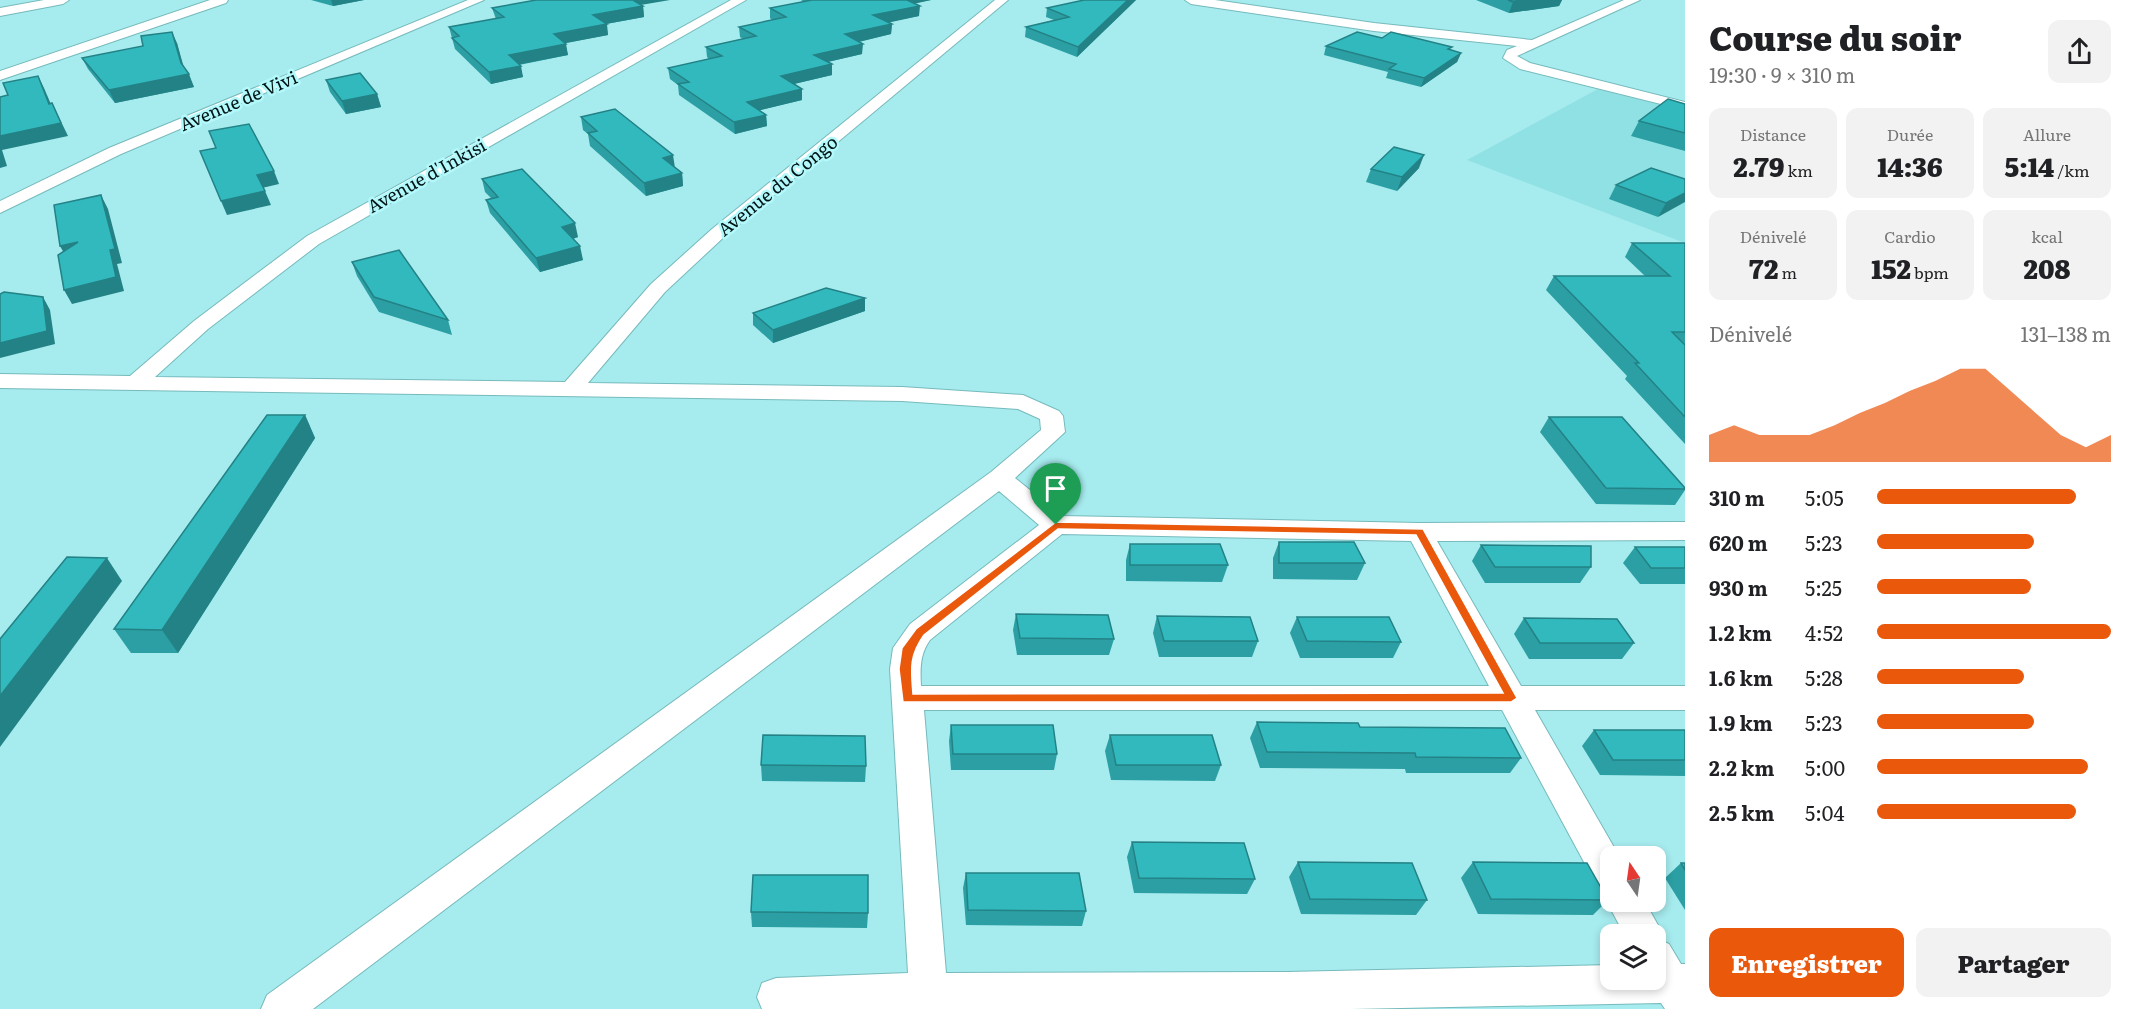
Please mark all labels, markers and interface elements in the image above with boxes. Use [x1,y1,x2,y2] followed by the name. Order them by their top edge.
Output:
[1709,12,1961,61] text: Course du soir
[2048,20,2111,83] button: share
[1709,59,1855,89] text: 19:30 · 9 × 310 m
[175,63,301,137] street label: Avenue de Vivi
[1740,122,1806,146] text: Distance
[1887,122,1933,146] text: Durée
[2023,122,2071,146] text: Allure
[711,128,843,242] street label: Avenue du Congo
[362,131,490,219] street label: Avenue d'Inkisi
[1733,146,1784,185] text: 2.79
[1877,146,1943,185] text: 14:36
[2005,146,2054,185] text: 5:14
[1784,158,1813,182] text: km
[2054,158,2089,182] text: /km
[1740,224,1806,248] text: Dénivelé
[1884,224,1936,248] text: Cardio
[2031,224,2063,248] text: kcal
[1749,248,1778,287] text: 72
[1871,248,1911,287] text: 152
[2024,248,2070,287] text: 208
[1778,260,1797,284] text: m
[1911,260,1949,284] text: bpm
[1709,318,1792,348] text: Dénivelé
[2020,318,2111,348] text: 131–138 m
[1030,463,1081,525] pin
[1039,472,1072,505] icon: arrive
[1709,482,1765,512] text: 310 m
[1805,482,1844,512] text: 5:05
[1709,527,1768,557] text: 620 m
[1805,527,1843,557] text: 5:23
[1709,572,1768,602] text: 930 m
[1805,572,1842,602] text: 5:25
[1709,617,1772,647] text: 1.2 km
[1805,617,1843,647] text: 4:52
[1709,662,1773,692] text: 1.6 km
[1805,662,1843,692] text: 5:28
[1709,707,1773,737] text: 1.9 km
[1805,707,1843,737] text: 5:23
[1709,752,1774,782] text: 2.2 km
[1805,752,1845,782] text: 5:00
[1709,797,1775,827] text: 2.5 km
[1805,797,1844,827] text: 5:04
[1600,846,1666,912] north arrow
[1600,846,1666,990] map controls
[1600,924,1666,990] button: layers
[1709,928,1904,997] button: Enregistrer
[1916,928,2111,997] button: Partager

